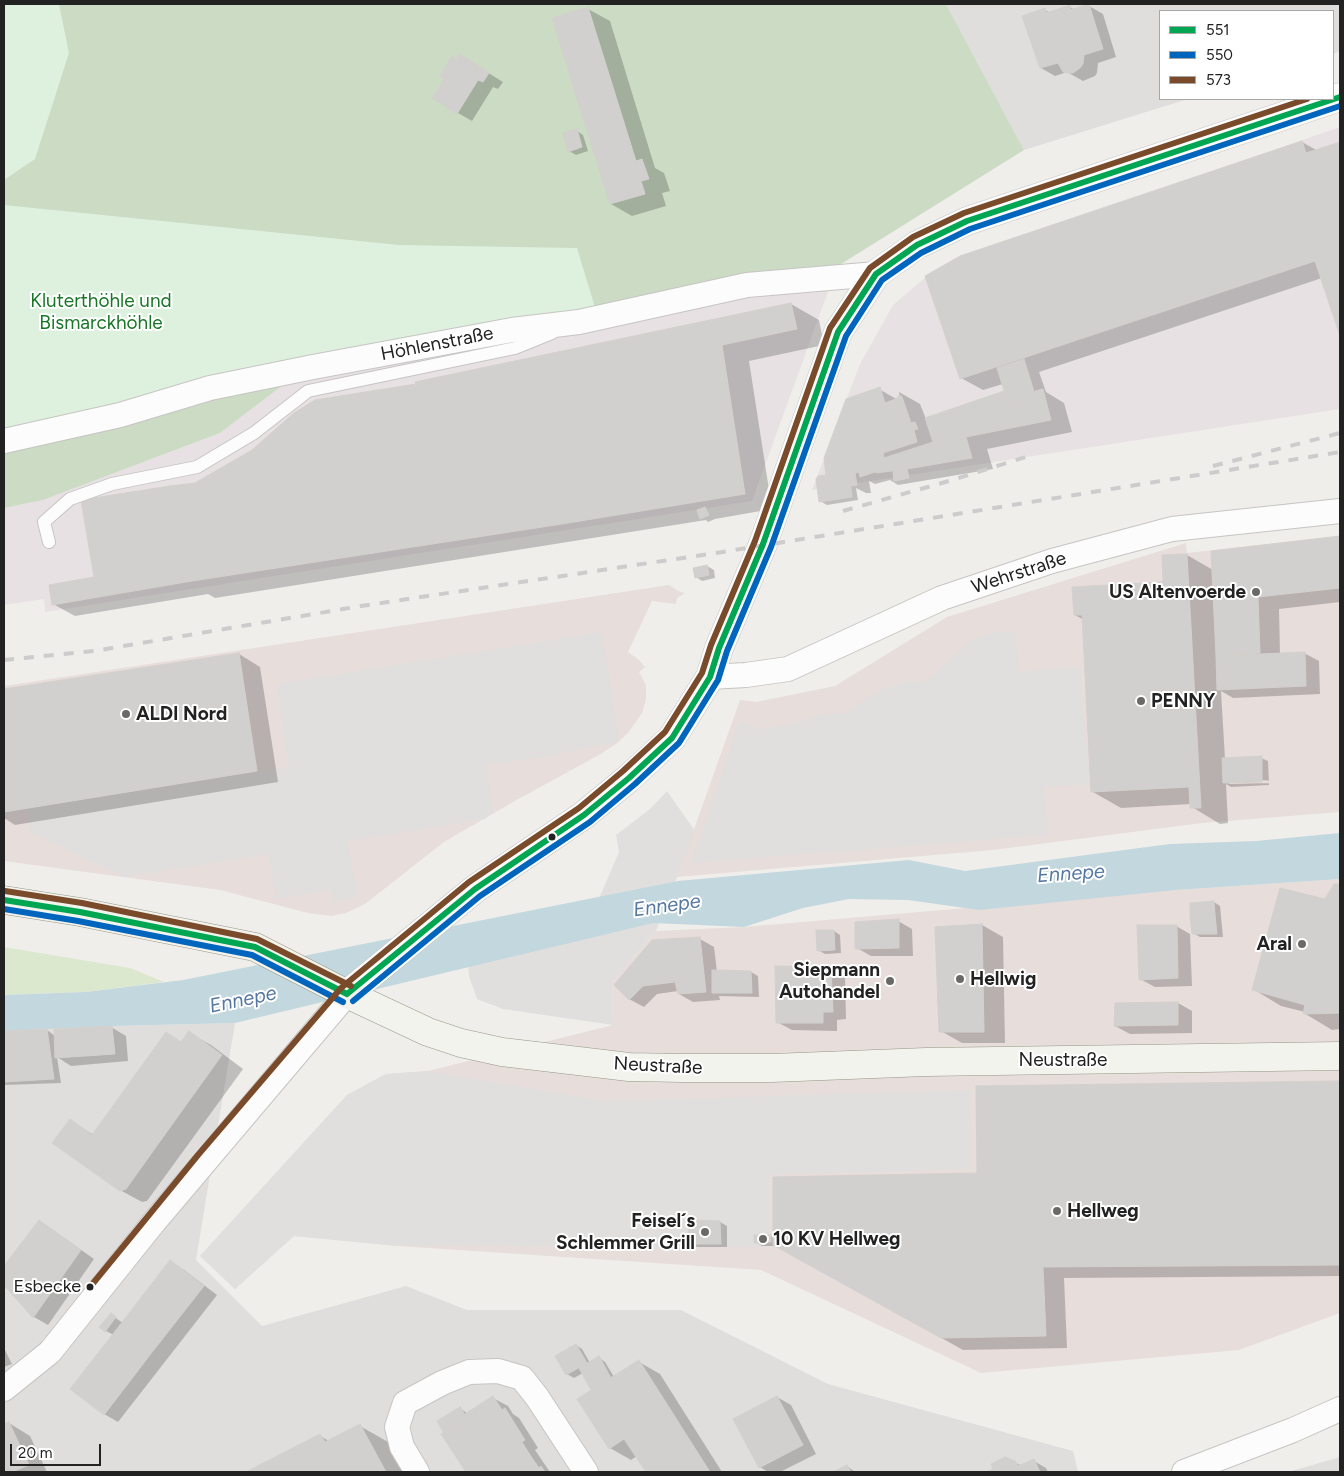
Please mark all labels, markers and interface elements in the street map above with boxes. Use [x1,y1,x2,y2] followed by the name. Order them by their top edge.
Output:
[1159,10,1334,100] legend
[1206,21,1229,39] text: 551
[1206,46,1233,64] text: 550
[1206,71,1231,89] text: 573
[30,290,172,334] park label: Kluterthöhle und Bismarckhöhle
[379,322,495,366] street label: Höhlenstraße
[969,547,1069,599] street label: Wehrstraße
[1109,581,1246,603] place label: US Altenvoerde
[1250,586,1262,598] marker: US Altenvoerde
[1151,690,1215,712] place label: PENNY
[1135,695,1147,707] marker: PENNY
[136,703,227,725] place label: ALDI Nord
[120,708,132,720] marker: ALDI Nord
[547,832,557,842] unlabelled marker
[1036,860,1106,888] water label: Ennepe
[632,889,702,923] water label: Ennepe
[1256,933,1292,955] place label: Aral
[1296,938,1308,950] marker: Aral
[779,959,880,1003] place label: Siepmann Autohandel
[970,968,1036,990] place label: Hellwig
[954,973,966,985] marker: Hellwig
[884,975,896,987] marker: Siepmann Autohandel
[207,981,279,1019] water label: Ennepe
[1019,1049,1107,1071] street label: Neustraße
[613,1052,703,1080] street label: Neustraße
[1067,1200,1139,1222] place label: Hellweg
[1051,1205,1063,1217] marker: Hellweg
[556,1210,695,1254] place label: Feisel´s Schlemmer Grill
[699,1226,711,1238] marker: Feisel´s Schlemmer Grill
[773,1228,900,1250] place label: 10 KV Hellweg
[757,1233,769,1245] marker: 10 KV Hellweg
[13,1276,81,1298] place label: Esbecke
[85,1282,95,1292] marker: Esbecke
[12,1434,104,1466] scale bar
[18,1444,52,1462] text: 20 m

